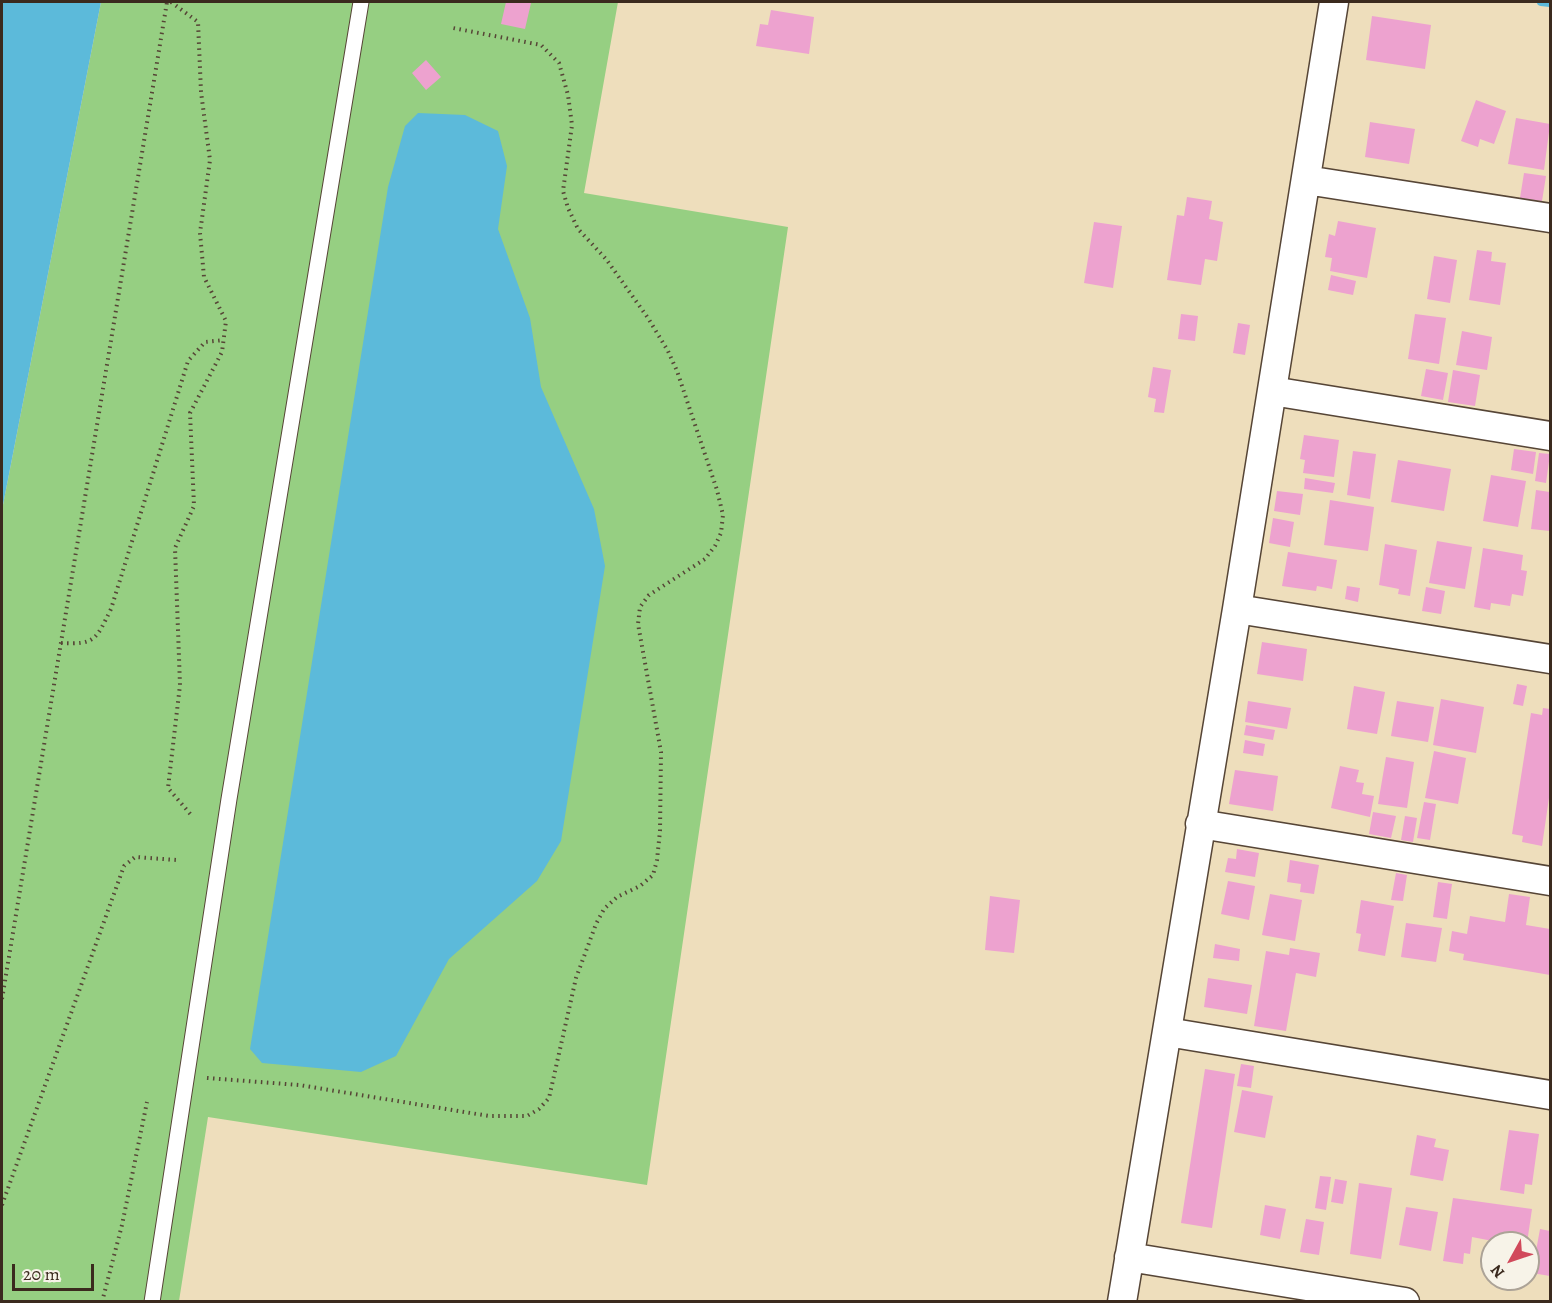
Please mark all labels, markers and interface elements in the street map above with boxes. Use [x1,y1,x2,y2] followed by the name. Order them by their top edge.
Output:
[1480,1231,1540,1291] north arrow
[15,1252,98,1290] scale bar
[1486,1260,1510,1283] text: N
[23,1262,60,1286] text: 20 m

